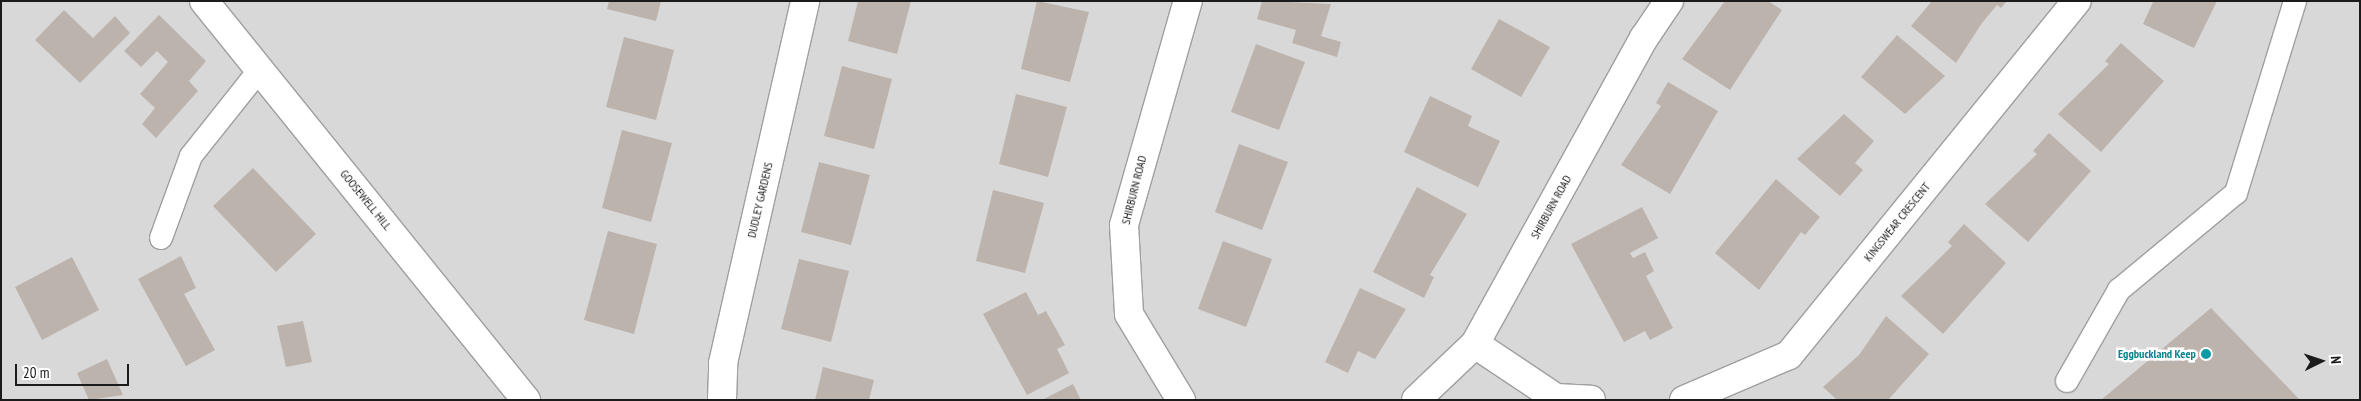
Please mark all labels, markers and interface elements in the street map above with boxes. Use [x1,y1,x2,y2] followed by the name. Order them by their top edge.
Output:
[1118,154,1150,226] street label: SHIRBURN ROAD
[744,161,776,239] street label: DUDLEY GARDENS
[337,167,395,233] street label: GOOSEWELL HILL
[1528,173,1574,241] street label: SHIRBURN ROAD
[1861,180,1933,264] street label: KINGSWEAR CRESCENT
[2296,336,2346,386] north arrow
[2118,347,2196,361] place label: Eggbuckland Keep
[2200,348,2212,360] marker: Eggbuckland Keep
[18,354,131,386] scale bar
[2327,356,2345,364] text: N
[23,363,49,382] text: 20 m

